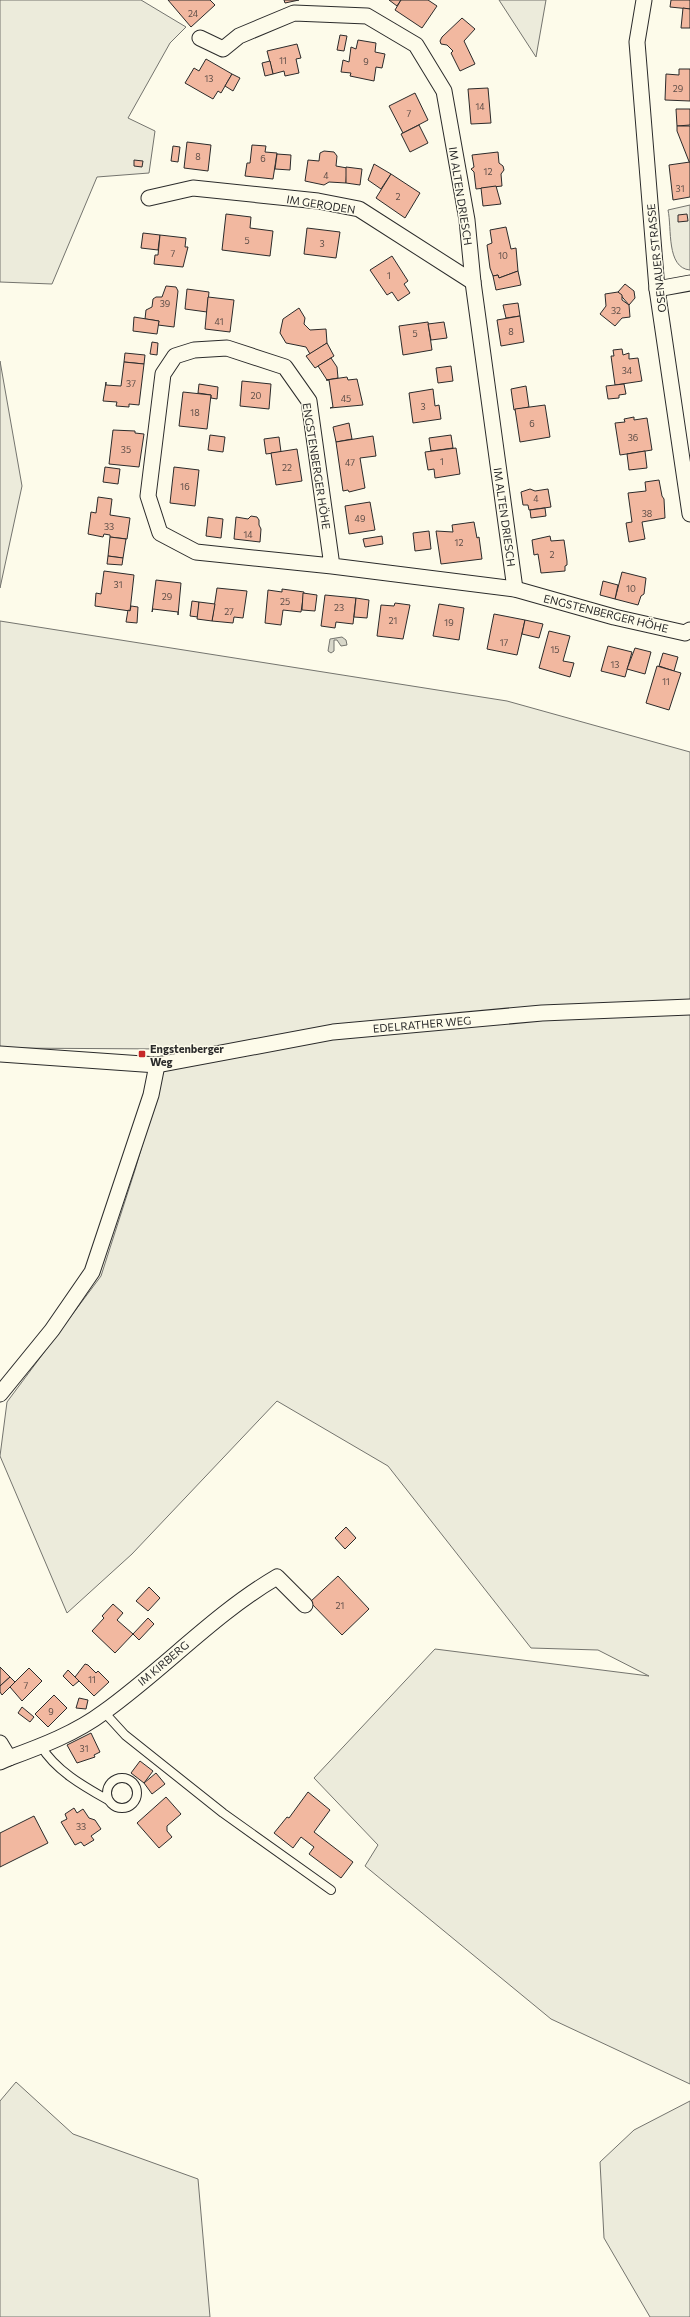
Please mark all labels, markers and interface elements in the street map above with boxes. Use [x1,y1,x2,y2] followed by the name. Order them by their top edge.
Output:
[188,8,199,19] house number: 24
[279,55,287,66] house number: 11
[363,56,369,67] house number: 9
[205,73,213,84] house number: 13
[673,83,683,94] house number: 29
[475,101,485,112] house number: 14
[407,108,412,119] house number: 7
[447,146,475,246] street label: IM ALTEN DRIESCH
[195,151,201,162] house number: 8
[260,153,266,164] house number: 6
[484,166,492,177] house number: 12
[323,170,329,181] house number: 4
[676,183,684,194] house number: 31
[396,191,401,202] house number: 2
[286,192,356,216] street label: IM GERODEN
[644,203,668,313] street label: OSENAUER STRASSE
[244,235,250,246] house number: 5
[319,238,325,249] house number: 3
[171,248,176,259] house number: 7
[498,250,508,261] house number: 10
[387,270,391,281] house number: 1
[160,298,170,309] house number: 39
[611,305,621,316] house number: 32
[215,316,223,327] house number: 41
[508,326,514,337] house number: 8
[412,328,418,339] house number: 5
[622,365,633,376] house number: 34
[126,378,136,389] house number: 37
[251,390,262,401] house number: 20
[341,393,351,404] house number: 45
[420,401,426,412] house number: 3
[301,402,334,530] street label: ENGSTENBERGER HÖHE
[190,407,200,418] house number: 18
[529,418,535,429] house number: 6
[628,432,638,443] house number: 36
[121,444,131,455] house number: 35
[440,456,444,467] house number: 1
[345,457,355,468] house number: 47
[282,462,292,473] house number: 22
[492,467,518,567] street label: IM ALTEN DRIESCH
[180,481,190,492] house number: 16
[533,493,539,504] house number: 4
[642,508,652,519] house number: 38
[355,513,365,524] house number: 49
[104,521,114,532] house number: 33
[243,529,253,540] house number: 14
[455,537,463,548] house number: 12
[550,549,555,560] house number: 2
[114,579,122,590] house number: 31
[626,583,636,594] house number: 10
[542,590,670,635] street label: ENGSTENBERGER HÖHE
[162,591,172,602] house number: 29
[280,596,290,607] house number: 25
[334,602,344,613] house number: 23
[224,606,234,617] house number: 27
[389,615,397,626] house number: 21
[444,617,454,628] house number: 19
[500,637,509,648] house number: 17
[550,644,560,655] house number: 15
[611,659,619,670] house number: 13
[662,676,670,687] house number: 11
[372,1013,472,1035] street label: EDELRATHER WEG
[150,1042,224,1068] place label: Engstenberger Weg
[137,1049,147,1059] marker: Engstenberger Weg
[336,1600,344,1611] house number: 21
[135,1638,191,1688] street label: IM KIRBERG
[88,1674,96,1685] house number: 11
[24,1680,29,1691] house number: 7
[48,1706,54,1717] house number: 9
[80,1743,88,1754] house number: 31
[76,1821,86,1832] house number: 33

